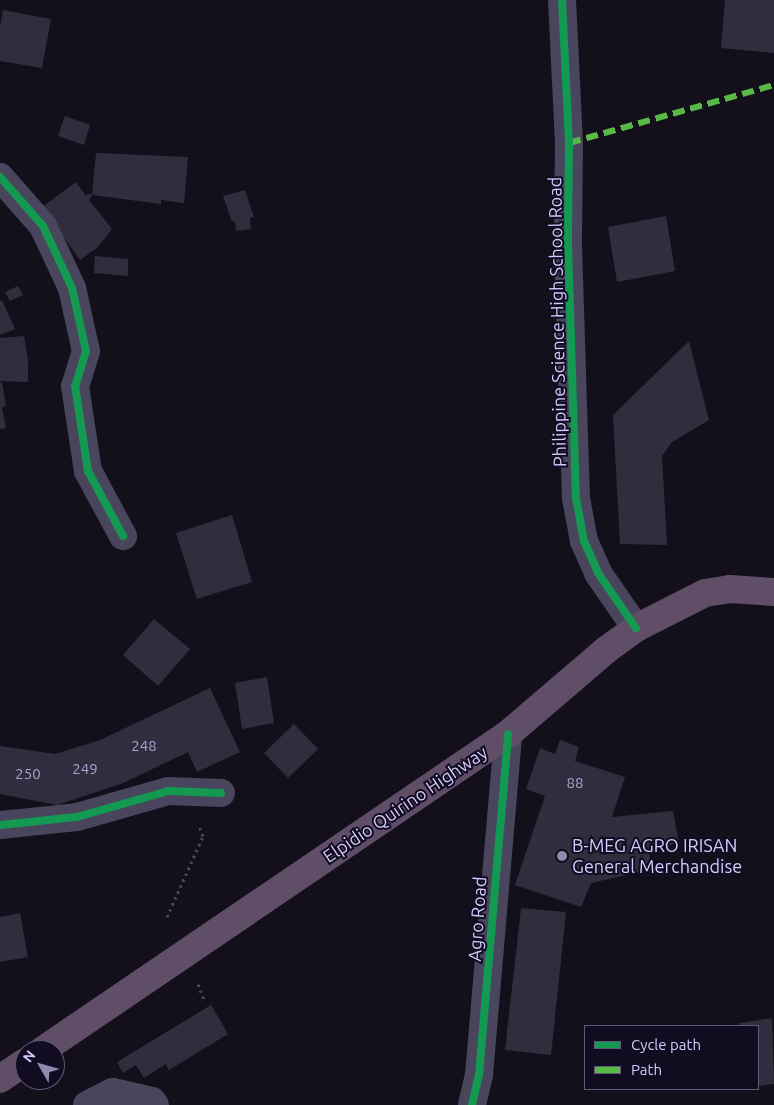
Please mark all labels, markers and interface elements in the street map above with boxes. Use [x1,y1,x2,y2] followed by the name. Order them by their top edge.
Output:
[544,177,570,467] street label: Philippine Science High School Road
[131,737,157,755] house number: 248
[319,741,491,867] street label: Elpidio Quirino Highway
[72,760,98,778] house number: 249
[15,765,41,783] house number: 250
[567,774,583,792] house number: 88
[572,835,742,878] place label: B-MEG AGRO IRISAN General Merchandise
[556,850,568,862] marker: B-MEG AGRO IRISAN General Merchandise
[463,876,491,962] street label: Agro Road
[584,1025,759,1090] legend
[631,1036,701,1053] text: Cycle path
[15,1040,65,1090] north arrow
[19,1047,38,1065] text: N
[631,1061,662,1078] text: Path

